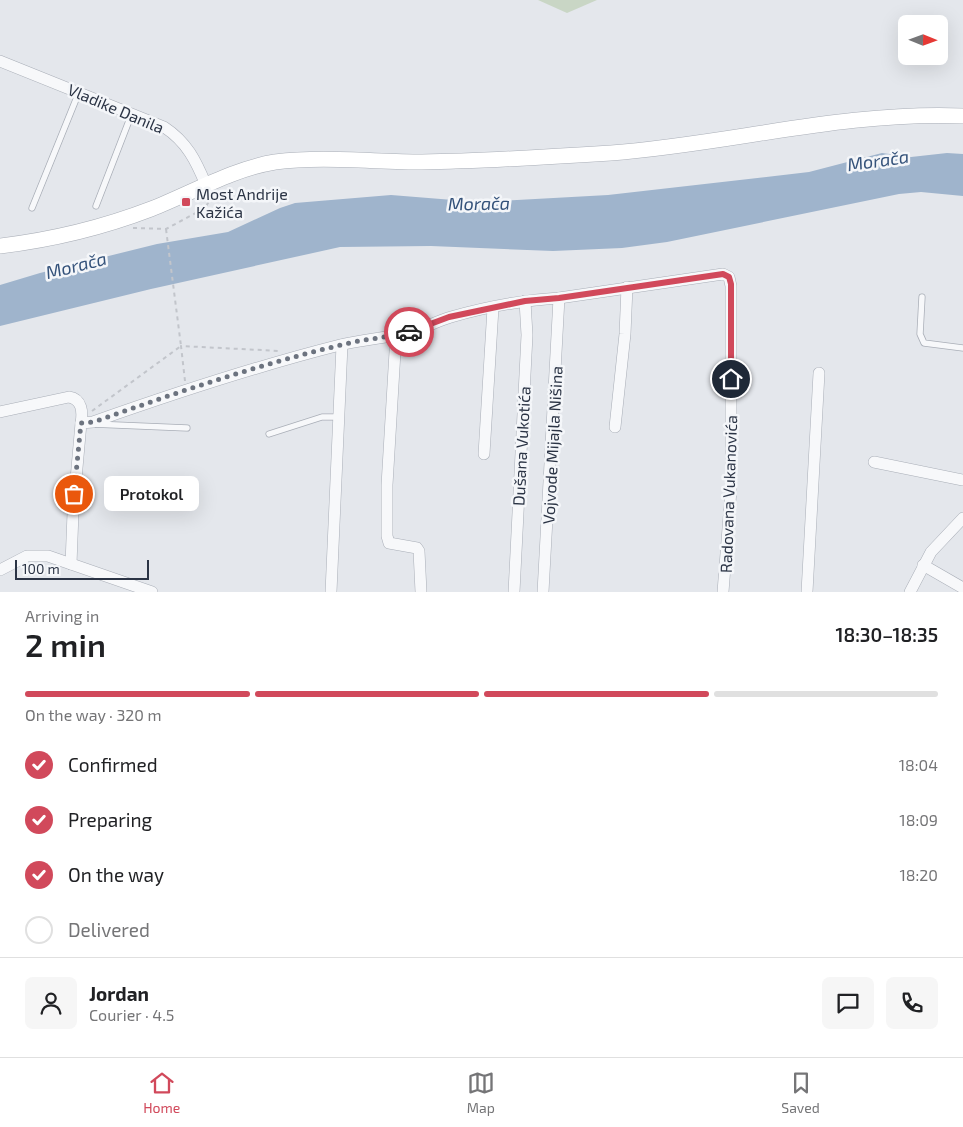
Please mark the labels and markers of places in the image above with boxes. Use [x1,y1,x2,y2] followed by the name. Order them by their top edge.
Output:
[196,184,288,221] place label: Most Andrije Kažića
[180,196,192,208] marker: Most Andrije Kažića
[710,358,752,400] pin
[53,473,95,515] pin
[104,476,199,512] callout: Protokol

